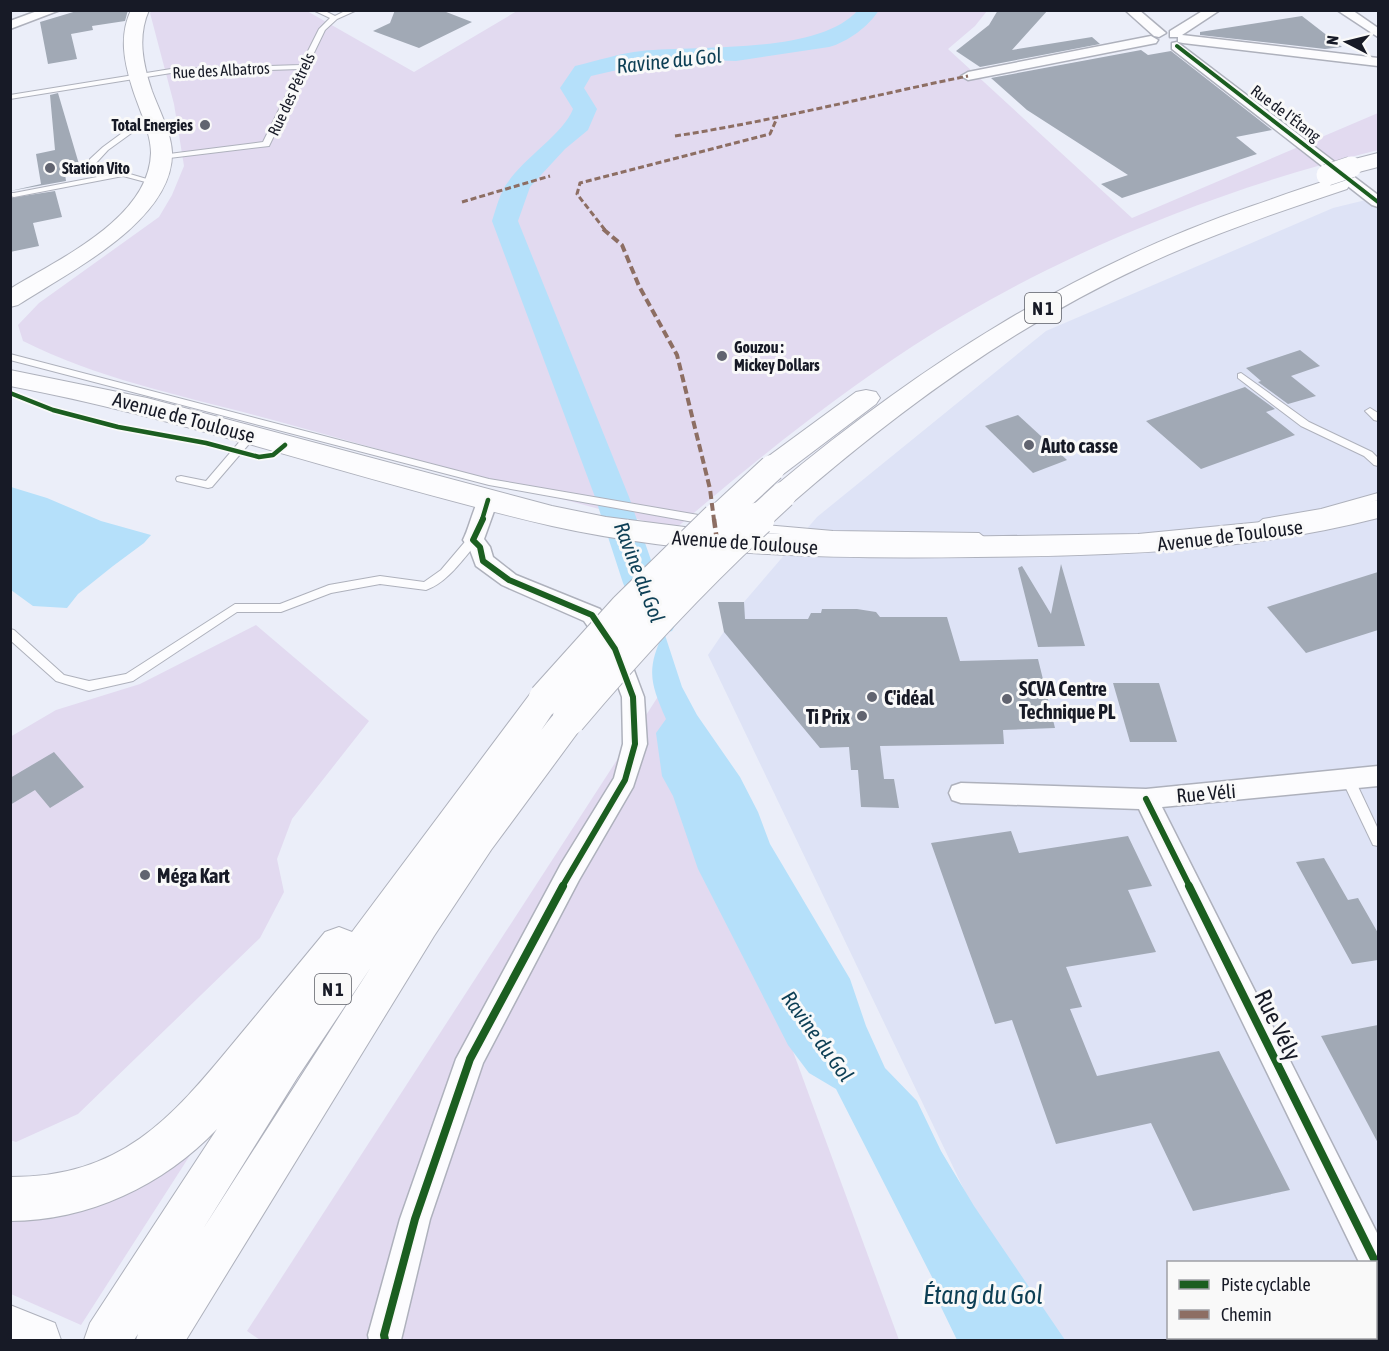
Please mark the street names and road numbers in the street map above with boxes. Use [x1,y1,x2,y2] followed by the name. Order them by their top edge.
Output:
[264,49,318,138] street label: Rue des Pétrels
[172,58,270,82] street label: Rue des Albatros
[1247,81,1324,146] street label: Rue de l'Étang
[1025,293,1061,323] road number: N 1
[110,387,258,447] street label: Avenue de Toulouse
[1156,515,1304,555] street label: Avenue de Toulouse
[671,525,819,559] street label: Avenue de Toulouse
[1175,779,1237,807] street label: Rue Véli
[315,974,351,1004] road number: N 1
[1249,985,1307,1065] street label: Rue Vély

